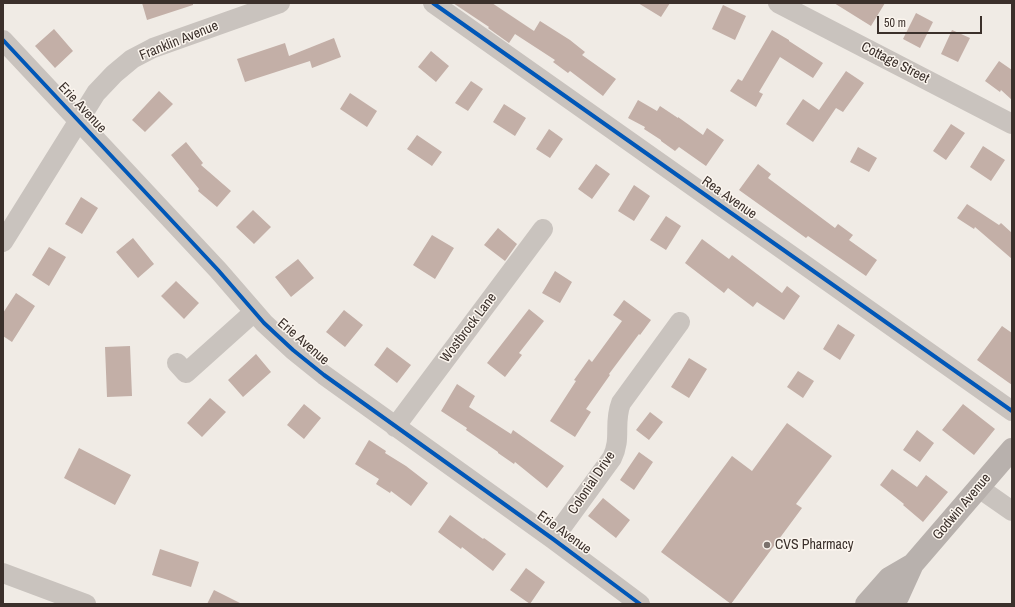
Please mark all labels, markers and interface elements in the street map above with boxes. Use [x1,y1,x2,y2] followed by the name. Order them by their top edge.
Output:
[879,8,984,34] scale bar
[884,15,906,31] text: 50 m
[137,18,221,64] street label: Franklin Avenue
[858,39,932,87] street label: Cottage Street
[54,79,110,137] street label: Erie Avenue
[698,173,760,223] street label: Rea Avenue
[437,290,501,366] street label: Wostbrock Lane
[274,315,332,369] street label: Erie Avenue
[565,448,619,518] street label: Colonial Drive
[929,470,995,544] street label: Godwin Avenue
[534,508,594,558] street label: Erie Avenue
[775,537,853,553] place label: CVS Pharmacy
[762,540,772,550] marker: CVS Pharmacy

